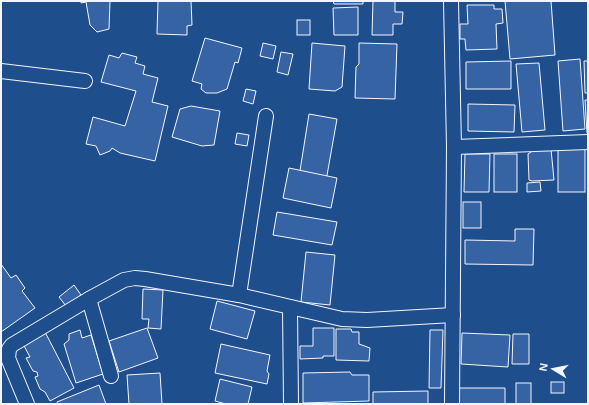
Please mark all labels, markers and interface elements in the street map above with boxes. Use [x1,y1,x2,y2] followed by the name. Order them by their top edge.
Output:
[533,349,573,389] north arrow
[537,362,550,372] text: N

